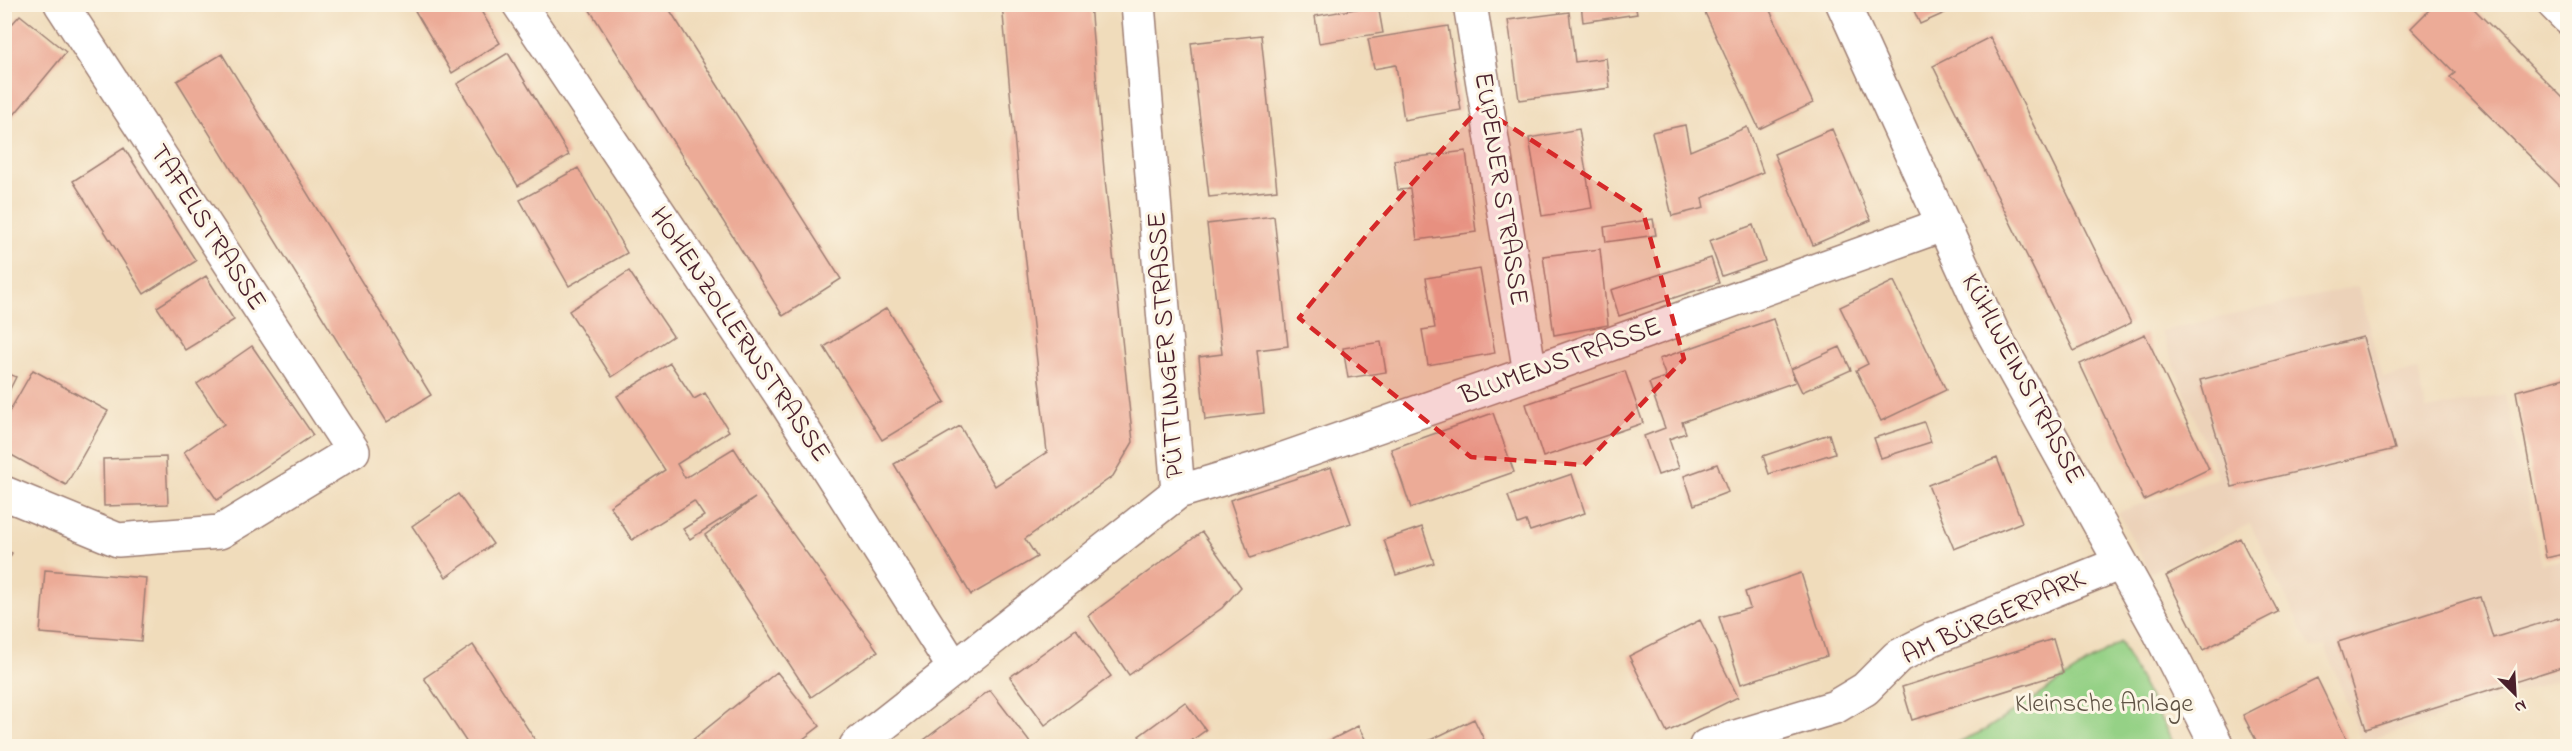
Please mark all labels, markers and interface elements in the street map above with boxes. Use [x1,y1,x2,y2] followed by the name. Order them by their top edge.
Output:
[1462,70,1538,308] street label: EUPENER STRASSE
[139,137,275,319] street label: TAFELSTRASSE
[639,199,839,471] street label: HOHENZOLLERNSTRASSE
[1138,210,1196,480] street label: PÜTTLINGER STRASSE
[1950,267,2094,491] street label: KÜHLWEINSTRASSE
[1454,307,1667,417] street label: BLUMENSTRASSE
[1896,560,2093,676] street label: AM BÜRGERPARK
[2485,664,2545,724] north arrow
[2015,685,2194,724] park label: Kleinsche Anlage
[2510,693,2530,719] text: N

